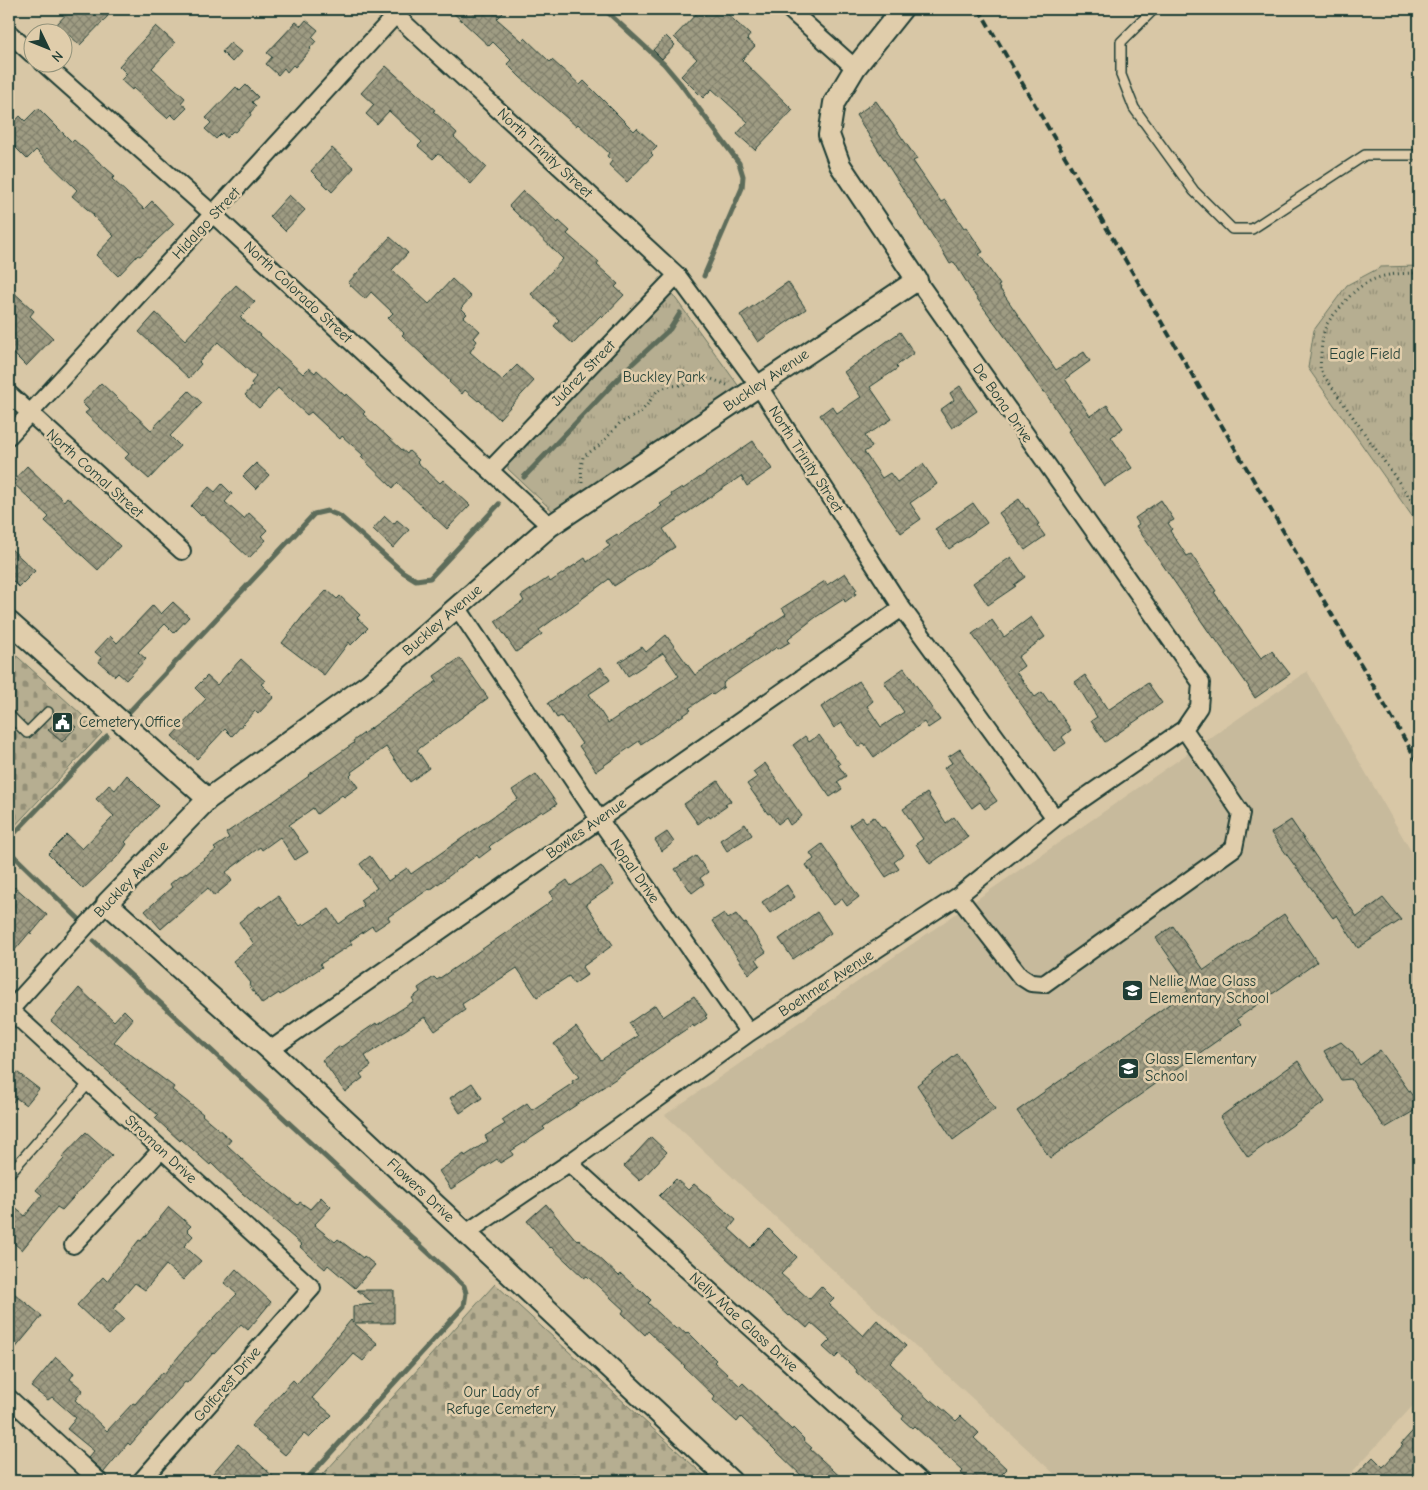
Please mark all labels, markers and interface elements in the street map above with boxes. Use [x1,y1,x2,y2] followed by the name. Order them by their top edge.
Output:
[22,22,72,72] north arrow
[48,47,66,66] text: N
[494,104,597,202] street label: North Trinity Street
[168,183,244,263] street label: Hidalgo Street
[240,237,356,347] street label: North Colorado Street
[547,336,619,410] street label: Juárez Street
[720,344,813,415] street label: Buckley Avenue
[1329,345,1401,363] park label: Eagle Field
[969,360,1037,446] street label: De Bona Drive
[623,368,706,386] park label: Buckley Park
[765,402,848,516] street label: North Trinity Street
[43,425,148,522] street label: North Comal Street
[398,580,486,659] street label: Buckley Avenue
[51,710,75,734] public building icon: Cemetery Office
[79,713,181,731] place label: Cemetery Office
[542,793,630,862] street label: Bowles Avenue
[606,835,664,907] street label: Nopal Drive
[90,837,172,921] street label: Buckley Avenue
[775,945,877,1020] street label: Boehmer Avenue
[1149,972,1269,1007] place label: Nellie Mae Glass Elementary School
[1121,978,1145,1002] school or university icon: Nellie Mae Glass Elementary School
[1145,1050,1257,1085] place label: Glass Elementary School
[1117,1056,1141,1080] school or university icon: Glass Elementary School
[121,1111,201,1187] street label: Stroman Drive
[384,1154,459,1226] street label: Flowers Drive
[686,1268,802,1376] street label: Nelly Mae Glass Drive
[189,1342,265,1425] street label: Golfcrest Drive
[446,1383,556,1418] park label: Our Lady of Refuge Cemetery

